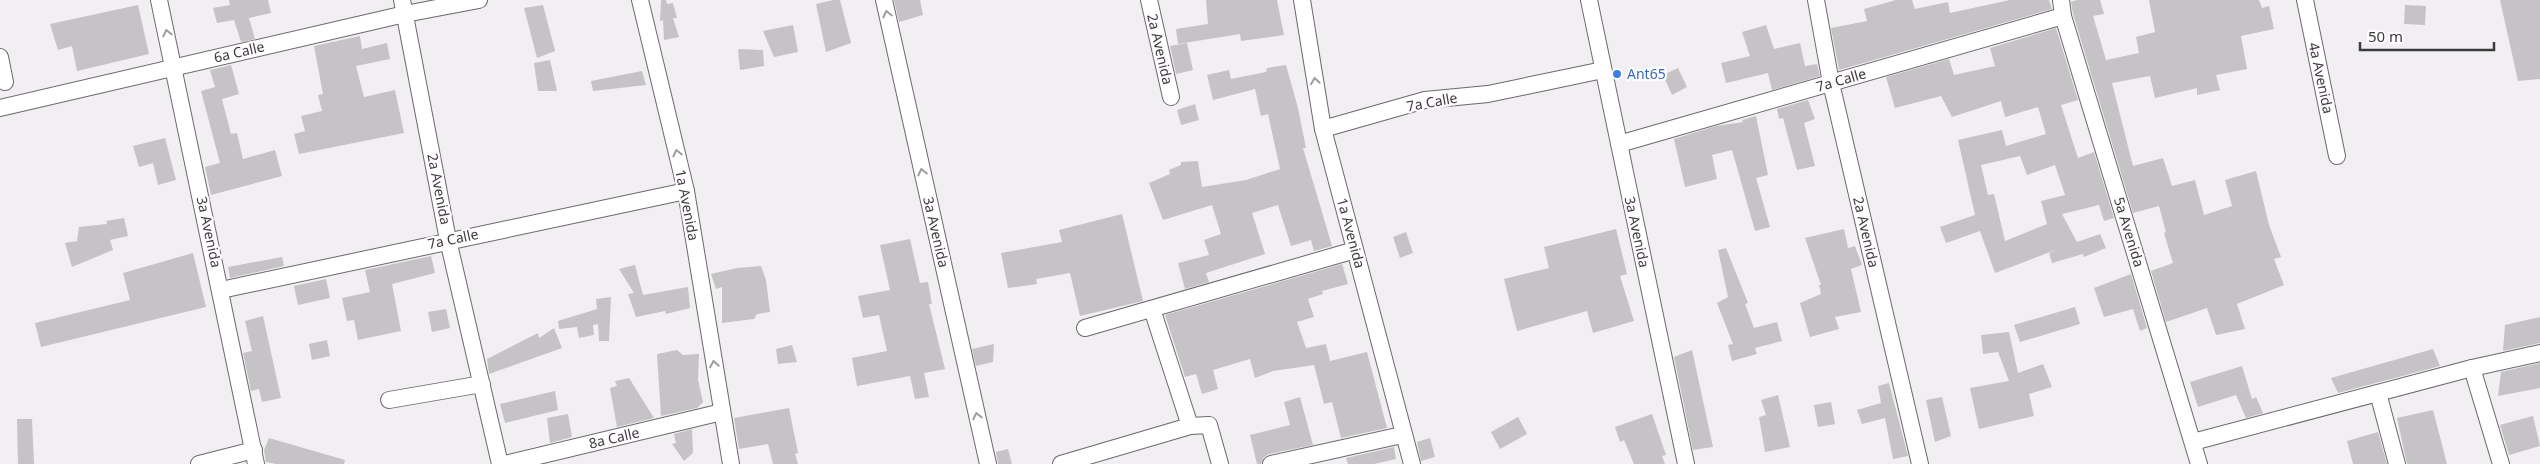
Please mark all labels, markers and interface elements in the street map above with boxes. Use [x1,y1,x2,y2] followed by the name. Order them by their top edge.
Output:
[882,9,893,18] one-way arrow
[1143,12,1178,86] street label: 2a Avenida
[2360,20,2494,52] scale bar
[2368,26,2403,46] text: 50 m
[162,29,173,38] one-way arrow
[212,36,266,67] street label: 6a Calle
[2305,41,2338,115] street label: 4a Avenida
[1814,63,1868,96] street label: 7a Calle
[1627,64,1666,83] place label: Ant65
[1611,68,1623,80] marker: Ant65
[1311,76,1321,85] one-way arrow
[1405,88,1459,115] street label: 7a Calle
[672,148,683,157] one-way arrow
[423,152,456,226] street label: 2a Avenida
[671,168,704,242] street label: 1a Avenida
[917,168,928,177] one-way arrow
[193,195,226,269] street label: 3a Avenida
[919,195,954,269] street label: 3a Avenida
[1621,195,1654,269] street label: 3a Avenida
[1849,195,1884,269] street label: 2a Avenida
[2110,195,2149,269] street label: 5a Avenida
[1333,196,1370,270] street label: 1a Avenida
[426,224,480,253] street label: 7a Calle
[710,360,720,369] one-way arrow
[972,412,983,421] one-way arrow
[587,422,641,453] street label: 8a Calle

